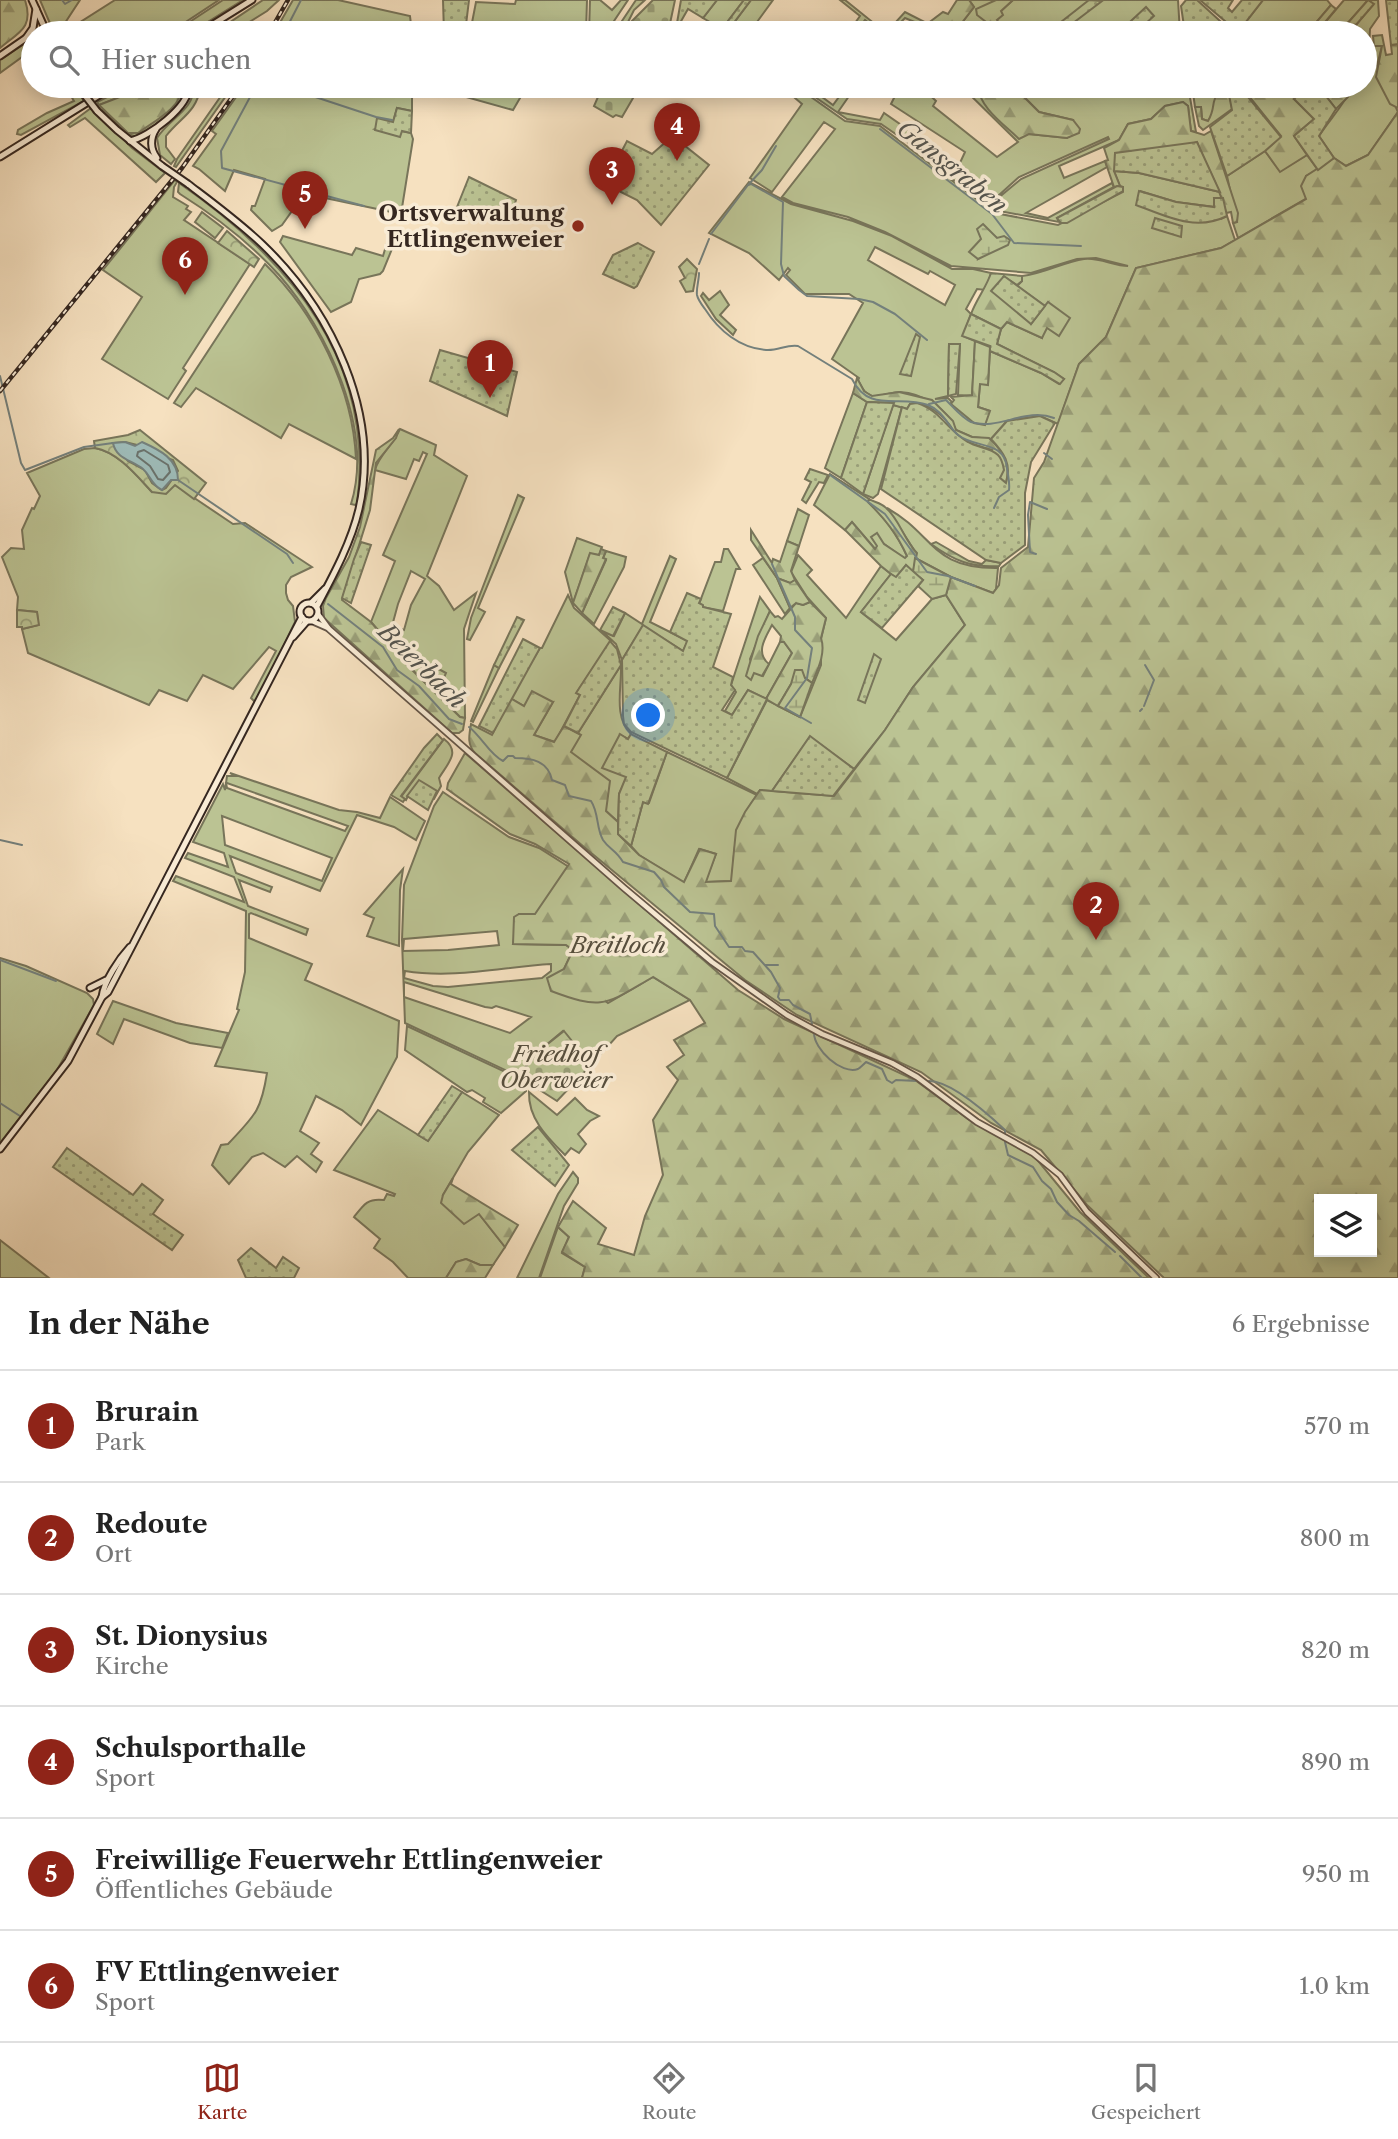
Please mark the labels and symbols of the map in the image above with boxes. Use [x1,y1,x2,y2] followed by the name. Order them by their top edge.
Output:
[654,103,700,161] pin: 4
[892,114,1013,220] water label: Gansgraben
[589,147,635,205] pin: 3
[282,171,328,229] pin: 5
[378,199,565,253] place label: Ortsverwaltung Ettlingenweier
[570,218,586,234] marker: Ortsverwaltung Ettlingenweier
[162,237,208,295] pin: 6
[467,340,513,398] pin: 1
[371,615,472,714] water label: Beierbach
[631,698,665,732] your location
[1073,882,1119,940] pin: 2
[568,931,666,959] park label: Breitloch
[500,1040,614,1094] park label: Friedhof Oberweier

